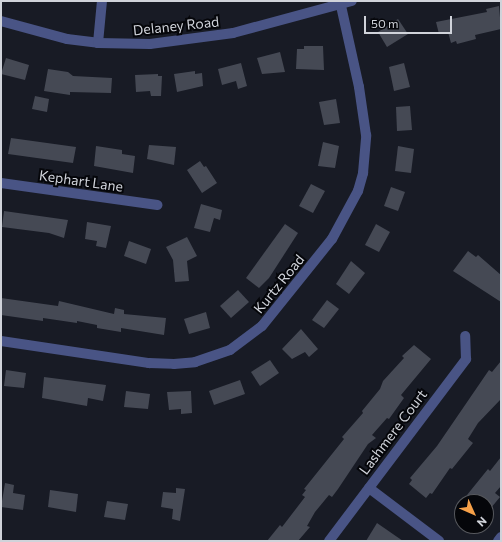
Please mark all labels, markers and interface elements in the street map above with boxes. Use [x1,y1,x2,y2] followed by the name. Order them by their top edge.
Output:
[366,8,454,34] scale bar
[132,13,220,39] street label: Delaney Road
[371,16,399,30] text: 50 m
[38,167,124,195] street label: Kephart Lane
[250,251,308,317] street label: Kurtz Road
[356,386,430,478] street label: Lashmere Court
[454,494,494,534] north arrow
[475,515,490,530] text: N

